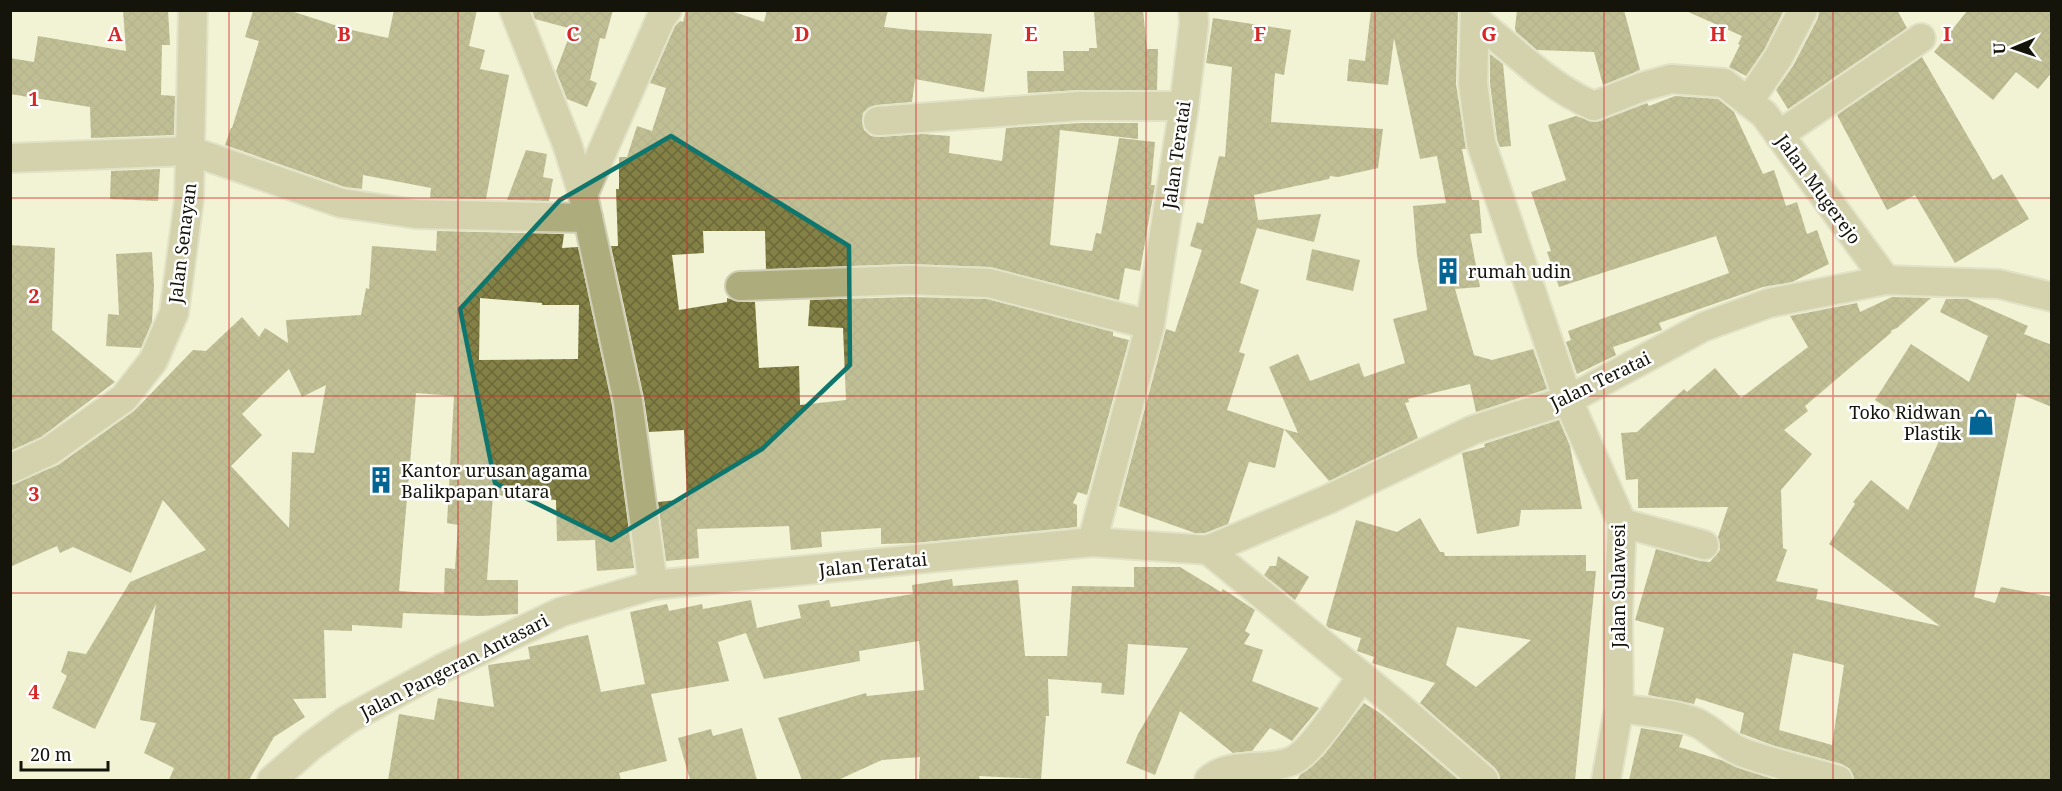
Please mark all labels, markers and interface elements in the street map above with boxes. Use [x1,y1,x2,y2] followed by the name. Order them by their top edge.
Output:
[1984,18,2044,78] north arrow
[107,20,123,47] text: A
[337,20,351,47] text: B
[566,20,580,47] text: C
[794,20,810,47] text: D
[1024,20,1038,47] text: E
[1254,20,1266,47] text: F
[1481,20,1497,47] text: G
[1710,20,1726,47] text: H
[1943,20,1951,47] text: I
[1988,42,2010,55] text: U
[28,85,40,112] text: 1
[1156,99,1195,212] street label: Jalan Teratai
[1770,129,1867,249] street label: Jalan Mugerejo
[163,181,201,306] street label: Jalan Senayan
[1433,256,1463,286] building icon: rumah udin
[1468,259,1571,283] place label: rumah udin
[28,282,40,309] text: 2
[1545,345,1654,415] street label: Jalan Teratai
[1849,400,1961,445] place label: Toko Ridwan Plastik
[1966,407,1996,437] shop icon: Toko Ridwan Plastik
[401,458,588,503] place label: Kantor urusan agama Balikpapan utara
[366,465,396,495] building icon: Kantor urusan agama Balikpapan utara
[28,480,40,507] text: 3
[1606,524,1630,649] street label: Jalan Sulawesi
[817,546,929,582] street label: Jalan Teratai
[355,608,552,724] street label: Jalan Pangeran Antasari
[28,678,40,705] text: 4
[21,734,108,772] scale bar
[30,742,72,766] text: 20 m

